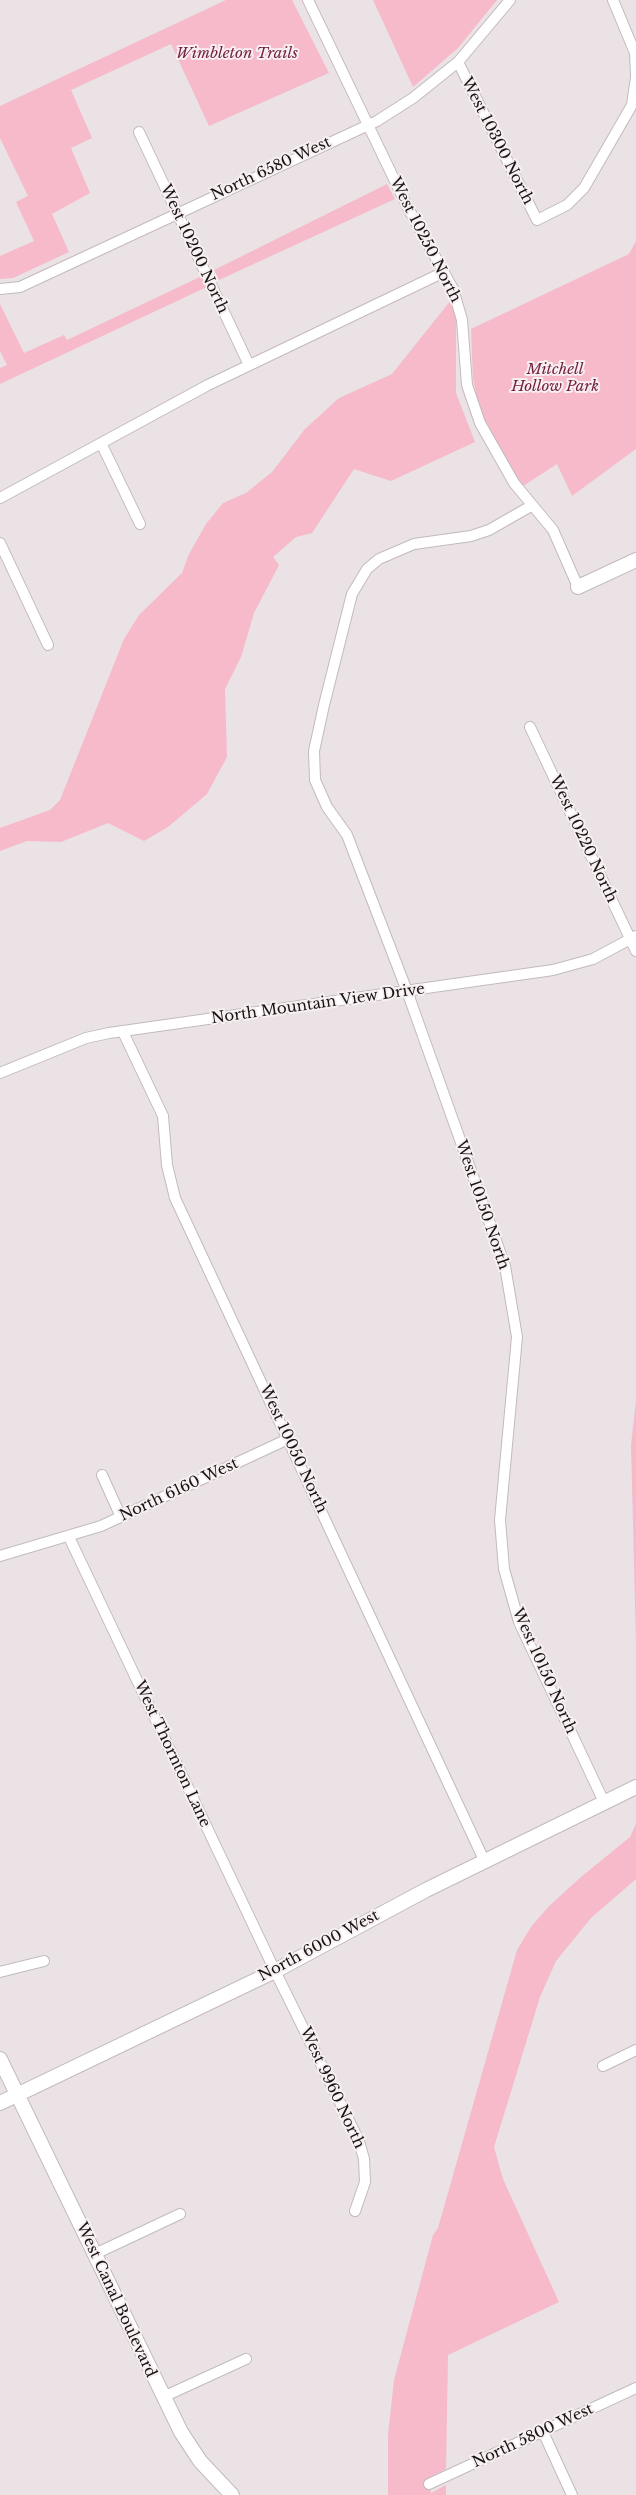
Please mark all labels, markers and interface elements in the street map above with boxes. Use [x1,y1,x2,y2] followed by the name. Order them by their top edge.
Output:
[176,45,298,63] park label: Wimbleton Trails
[457,74,537,208] street label: West 10300 North
[208,133,334,205] street label: North 6580 West
[386,174,464,306] street label: West 10250 North
[156,182,232,316] street label: West 10200 North
[511,361,599,396] park label: Mitchell Hollow Park
[546,772,620,906] street label: West 10220 North
[210,980,426,1028] street label: North Mountain View Drive
[451,1138,513,1272] street label: West 10150 North
[255,1382,331,1516] street label: West 10050 North
[117,1455,241,1525] street label: North 6160 West
[508,1605,580,1737] street label: West 10150 North
[130,1678,214,1830] street label: West Thornton Lane
[256,1907,382,1985] street label: North 6000 West
[296,2024,368,2152] street label: West 9960 North
[72,2220,160,2380] street label: West Canal Boulevard
[470,2400,596,2472] street label: North 5800 West

